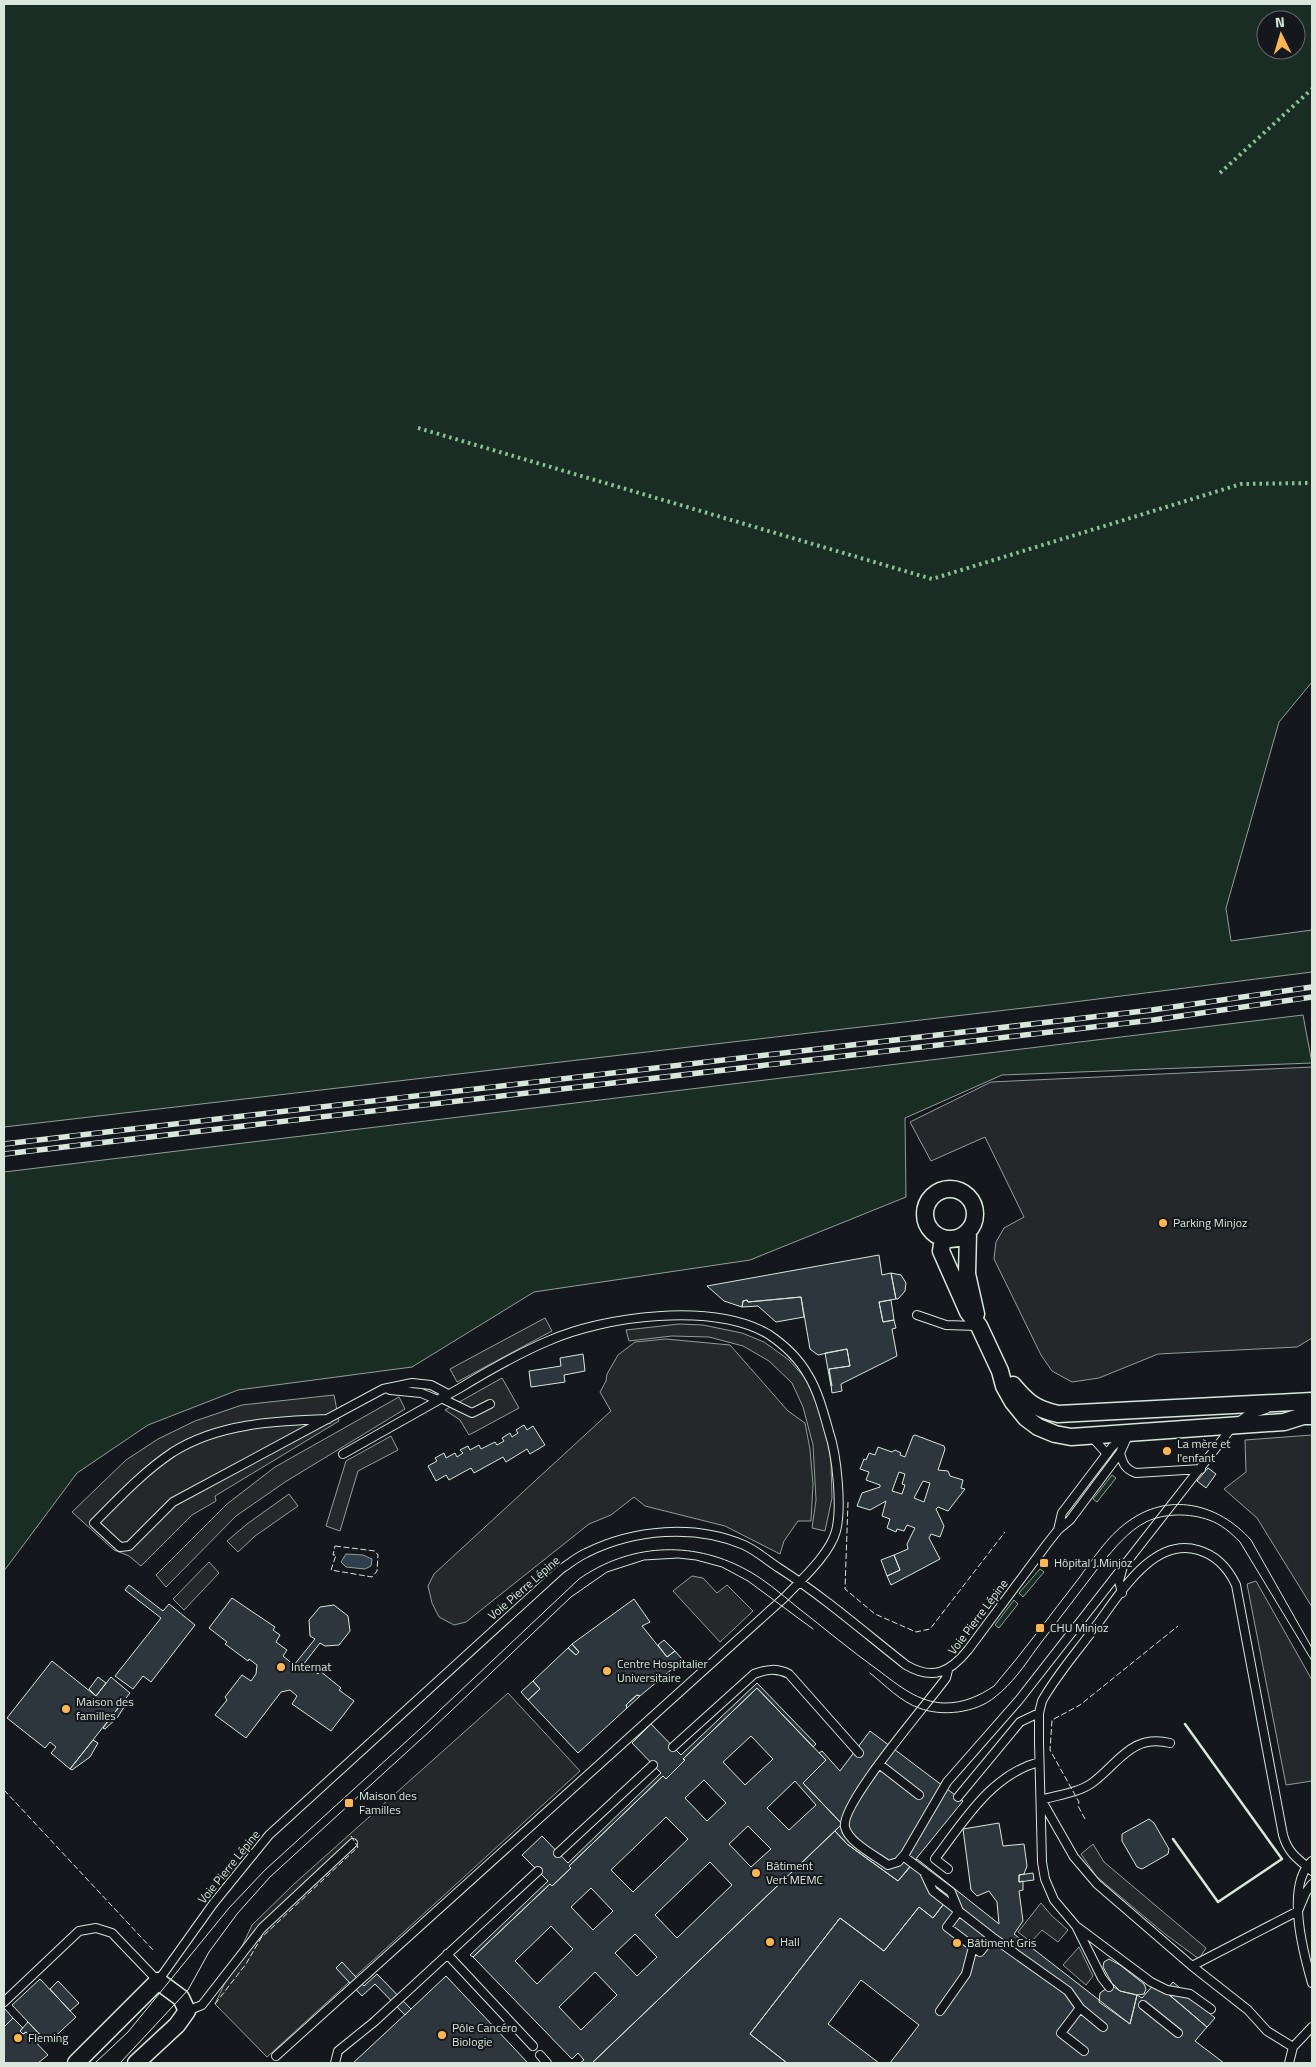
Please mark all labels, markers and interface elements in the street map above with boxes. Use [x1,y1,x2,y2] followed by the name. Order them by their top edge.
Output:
[1256,10,1306,60] north arrow
[1274,11,1286,32] text: N
[1173,1213,1247,1232] place label: Parking Minjoz
[1157,1217,1169,1229] marker: Parking Minjoz
[1177,1434,1231,1467] place label: La mère et l'enfant
[1161,1445,1173,1457] marker: La mère et l'enfant
[483,1551,564,1624] street label: Voie Pierre Lépine
[1054,1553,1133,1572] place label: Hôpital J.Minjoz
[1038,1557,1050,1569] marker: Hôpital J.Minjoz
[943,1575,1012,1658] street label: Voie Pierre Lépine
[1050,1618,1109,1637] place label: CHU Minjoz
[1034,1622,1046,1634] marker: CHU Minjoz
[617,1654,708,1687] place label: Centre Hospitalier Universitaire
[291,1657,332,1676] place label: Internat
[275,1661,287,1673] marker: Internat
[601,1665,613,1677] marker: Centre Hospitalier Universitaire
[76,1692,134,1725] place label: Maison des familles
[60,1703,72,1715] marker: Maison des familles
[359,1786,417,1819] place label: Maison des Familles
[343,1797,355,1809] marker: Maison des Familles
[193,1826,264,1908] street label: Voie Pierre Lépine
[766,1856,823,1889] place label: Bâtiment Vert MEMC
[750,1867,762,1879] marker: Bâtiment Vert MEMC
[780,1932,800,1951] place label: Hall
[967,1933,1037,1952] place label: Bâtiment Gris
[764,1936,776,1948] marker: Hall
[951,1937,963,1949] marker: Bâtiment Gris
[452,2018,517,2051] place label: Pôle Cancéro Biologie
[28,2028,68,2047] place label: Fleming
[436,2029,448,2041] marker: Pôle Cancéro Biologie
[12,2032,24,2044] marker: Fleming

